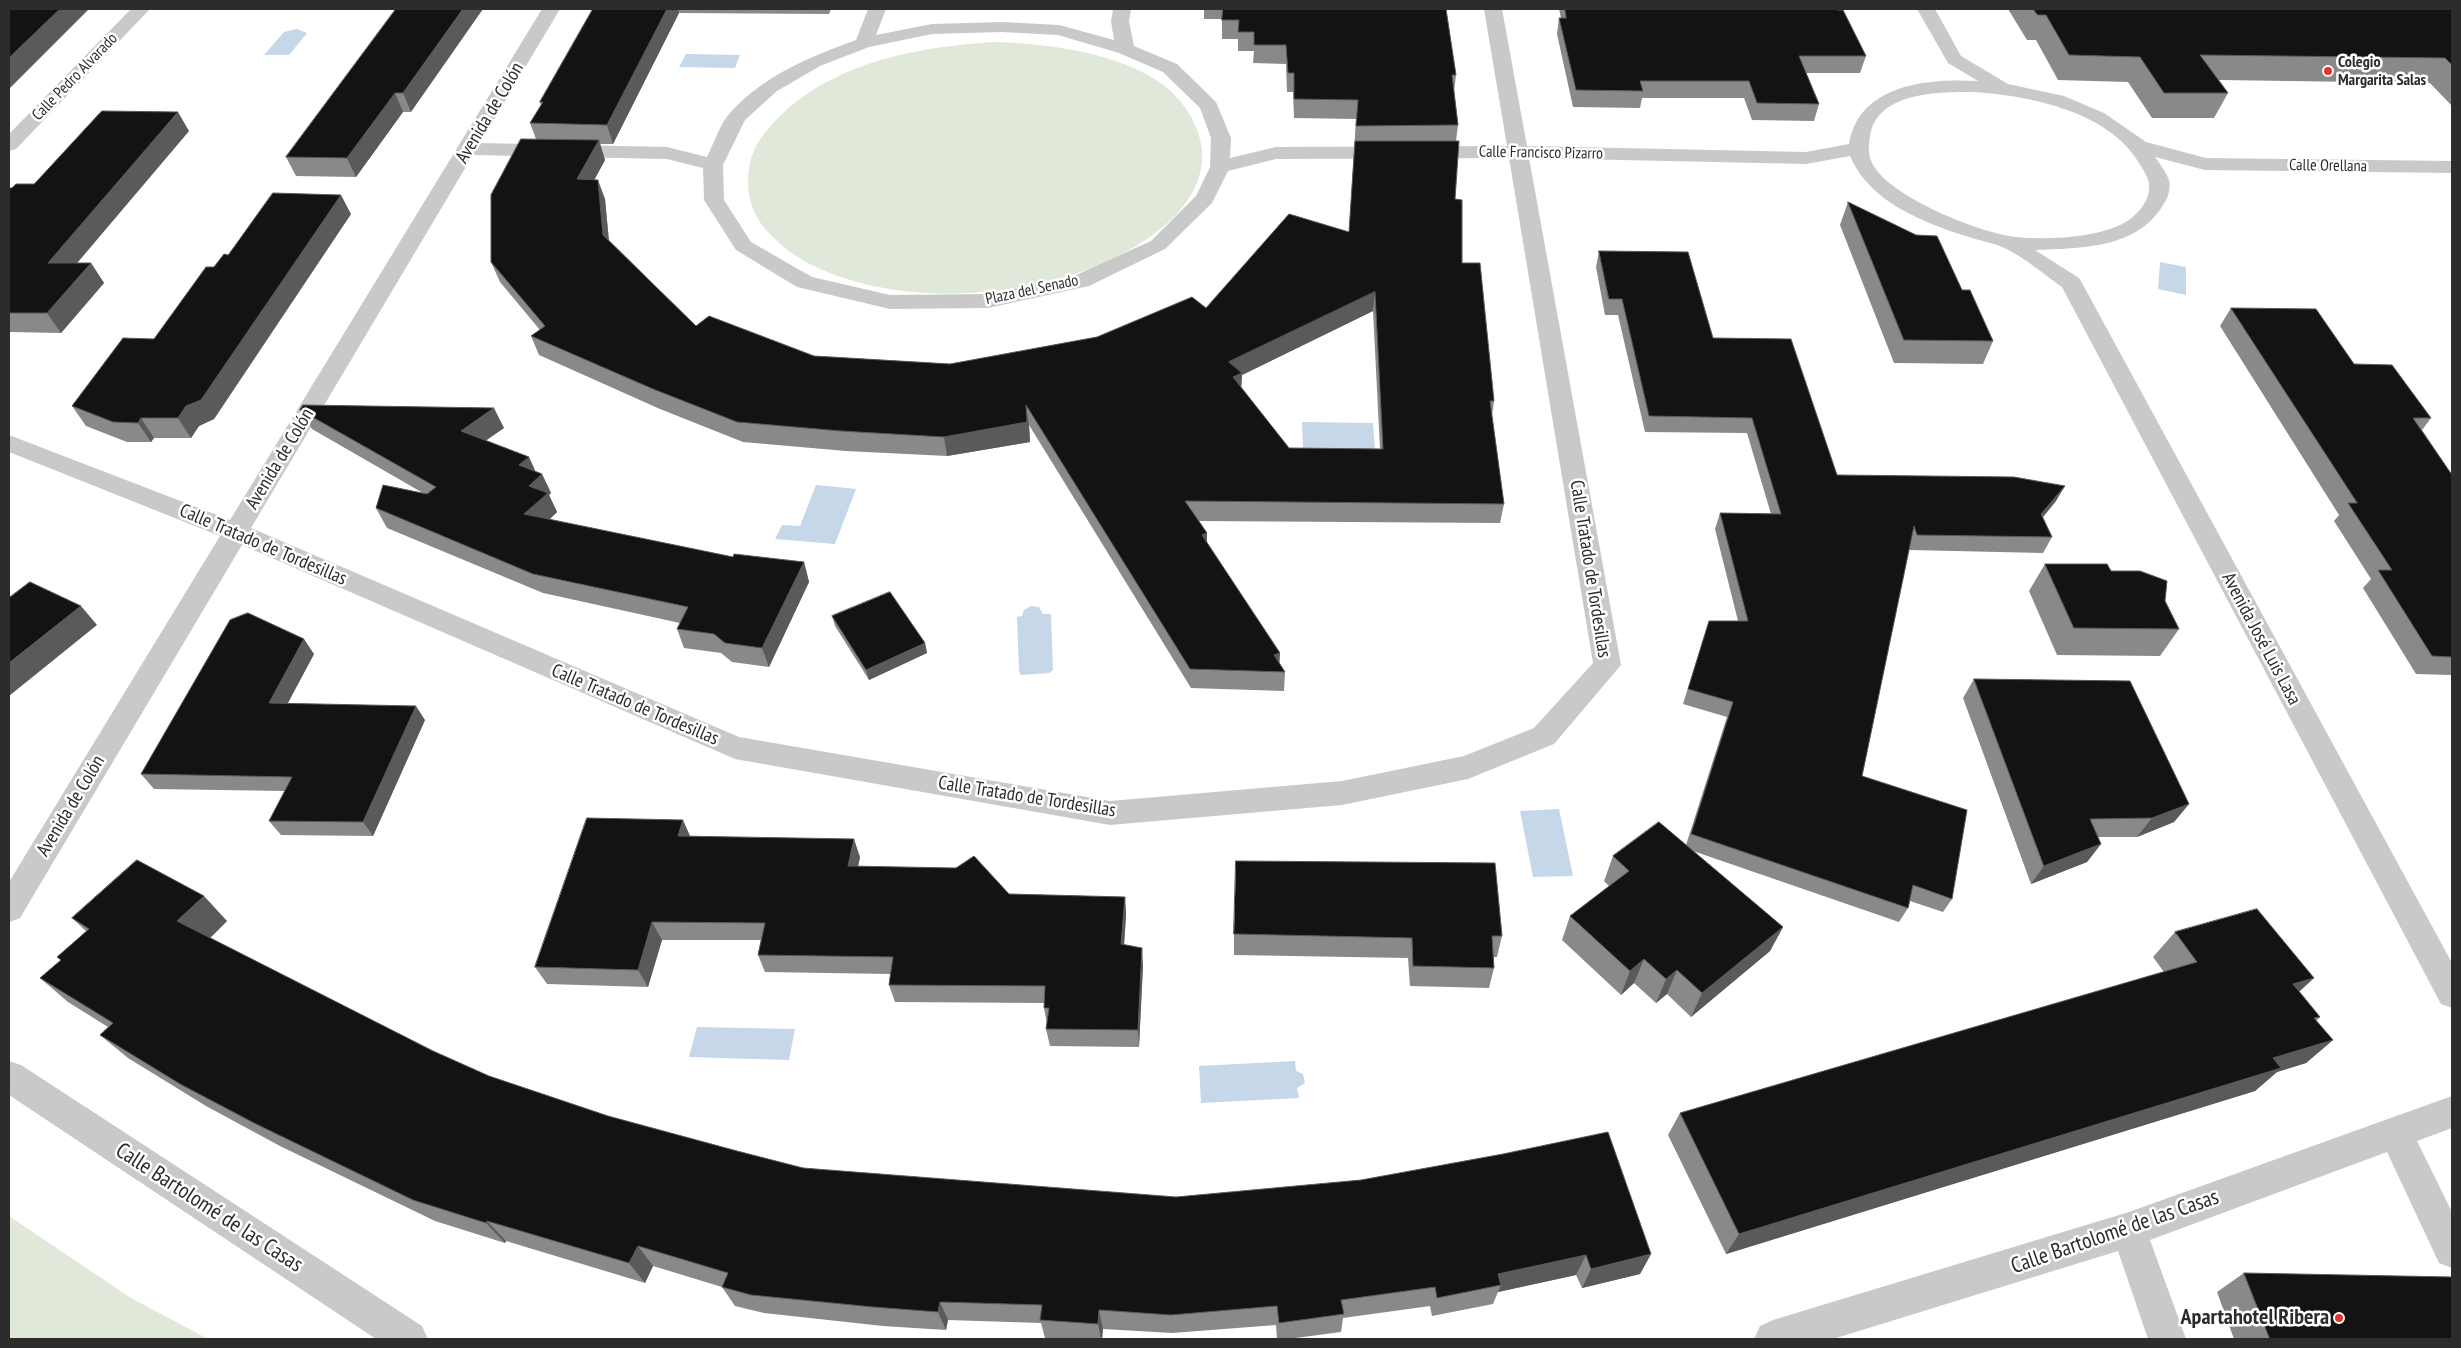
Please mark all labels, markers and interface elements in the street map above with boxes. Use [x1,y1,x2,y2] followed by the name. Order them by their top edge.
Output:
[28,29,122,125] street label: Calle Pedro Alvarado
[2338,52,2426,90] place label: Colegio Margarita Salas
[451,59,529,167] street label: Avenida de Colón
[2322,65,2334,77] marker: Colegio Margarita Salas
[1479,142,1603,164] street label: Calle Francisco Pizarro
[2289,156,2367,176] street label: Calle Orellana
[984,271,1080,309] street label: Plaza del Senado
[241,405,319,513] street label: Avenida de Colón
[1565,479,1615,659] street label: Calle Tratado de Tordesillas
[176,499,350,591] street label: Calle Tratado de Tordesillas
[2216,569,2306,709] street label: Avenida José Luis Lasa
[548,659,722,751] street label: Calle Tratado de Tordesillas
[32,752,110,860] street label: Avenida de Colón
[937,772,1117,822] street label: Calle Tratado de Tordesillas
[110,1138,308,1278] street label: Calle Bartolomé de las Casas
[2008,1184,2222,1280] street label: Calle Bartolomé de las Casas
[2181,1305,2329,1331] place label: Apartahotel Ribera
[2333,1312,2345,1324] marker: Apartahotel Ribera

